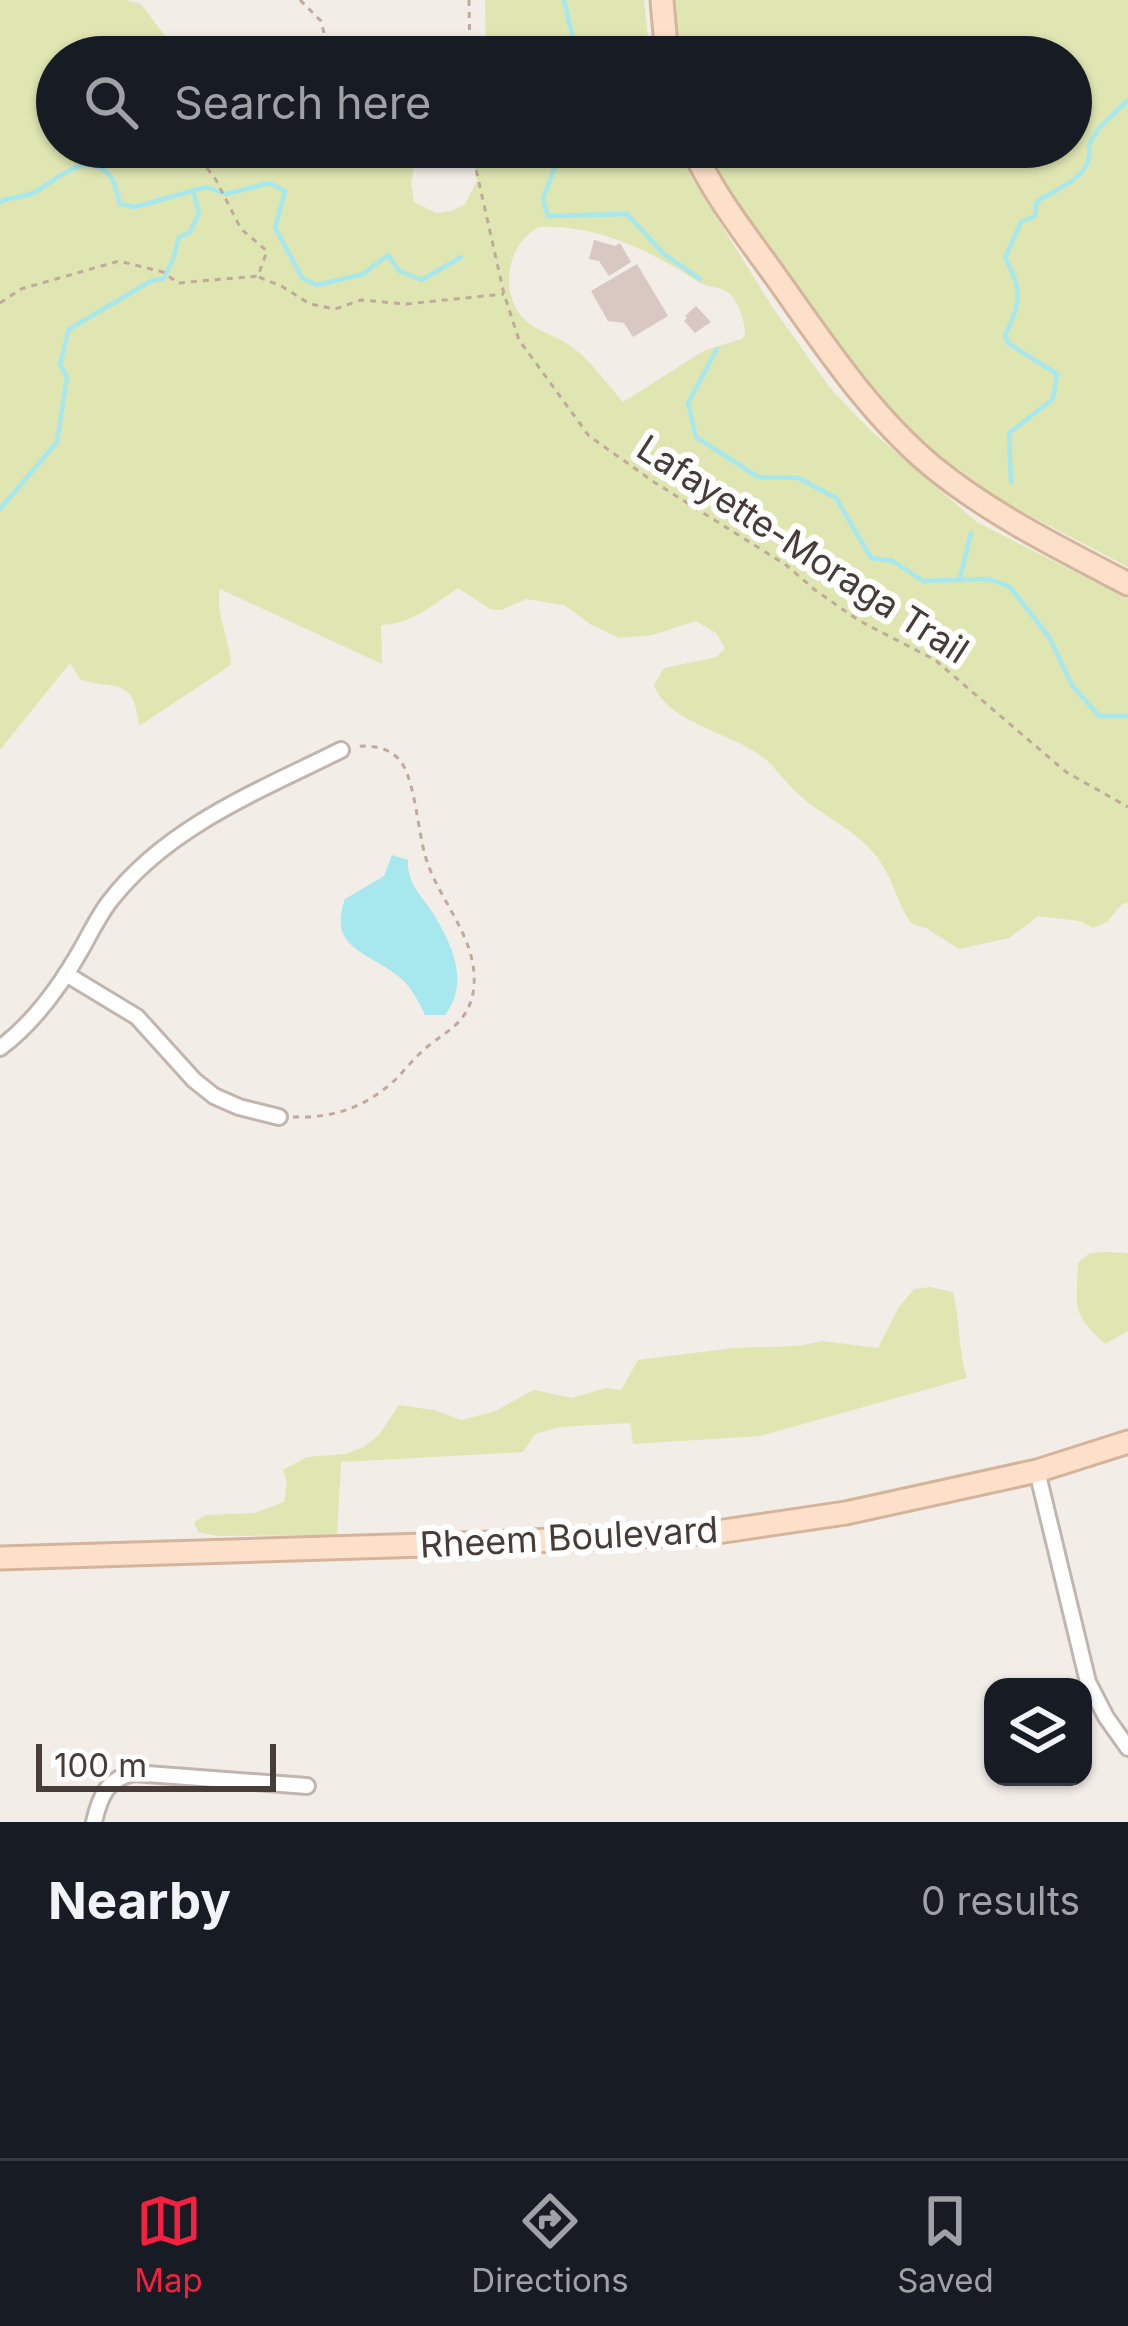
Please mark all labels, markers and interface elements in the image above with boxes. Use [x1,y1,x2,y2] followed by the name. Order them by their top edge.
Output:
[36,36,1092,168] search box
[78,69,144,135] icon: search
[174,75,431,130] text: Search here
[629,425,977,673] street label: Lafayette-Moraga Trail
[419,1507,719,1567] street label: Rheem Boulevard
[984,1678,1092,1786] map controls
[984,1678,1092,1786] button: layers
[36,1738,276,1791] scale bar
[54,1745,147,1785] text: 100 m
[48,1870,231,1931] text: Nearby
[921,1877,1080,1924] text: 0 results
[134,2188,203,2300] tab: Map
[471,2188,629,2300] tab: Directions
[897,2188,994,2300] tab: Saved

